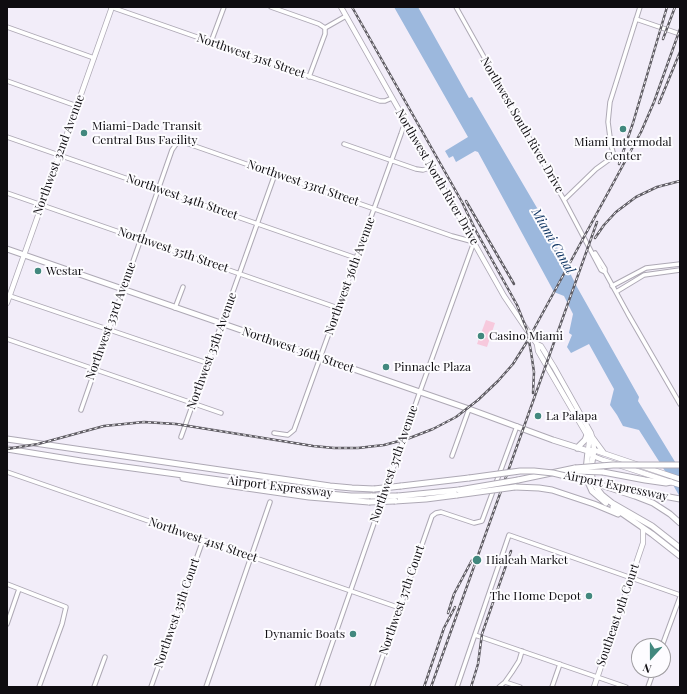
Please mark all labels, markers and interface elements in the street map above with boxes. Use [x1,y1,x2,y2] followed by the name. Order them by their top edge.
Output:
[195,31,307,81] street label: Northwest 31st Street
[477,55,567,195] street label: Northwest South River Drive
[31,93,87,217] street label: Northwest 32nd Avenue
[392,107,482,247] street label: Northwest North River Drive
[92,119,202,147] place label: Miami-Dade Transit Central Bus Facility
[618,124,628,134] marker: Miami Intermodal Center
[79,128,89,138] marker: Miami-Dade Transit Central Bus Facility
[574,135,672,163] place label: Miami Intermodal Center
[245,157,361,209] street label: Northwest 33rd Street
[124,171,240,223] street label: Northwest 34th Street
[528,205,578,277] water label: Miami Canal
[322,215,378,337] street label: Northwest 36th Avenue
[116,224,230,276] street label: Northwest 35th Street
[83,260,139,382] street label: Northwest 33rd Avenue
[46,264,83,278] place label: Westar
[33,266,43,276] marker: Westar
[184,291,240,411] street label: Northwest 35th Avenue
[240,324,356,376] street label: Northwest 36th Street
[489,329,563,343] place label: Casino Miami
[476,331,486,341] marker: Casino Miami
[394,360,471,374] place label: Pinnacle Plaza
[381,362,391,372] marker: Pinnacle Plaza
[367,403,421,525] street label: Northwest 37th Avenue
[546,409,597,423] place label: La Palapa
[533,411,543,421] marker: La Palapa
[563,468,669,504] street label: Airport Expressway
[226,473,334,501] street label: Airport Expressway
[147,515,259,565] street label: Northwest 41st Street
[376,543,428,657] street label: Northwest 37th Court
[486,553,568,567] place label: Hialeah Market
[471,554,483,566] marker: Hialeah Market
[151,556,203,670] street label: Northwest 35th Court
[594,562,642,668] street label: Southeast 9th Court
[490,589,581,603] place label: The Home Depot
[584,591,594,601] marker: The Home Depot
[265,627,345,641] place label: Dynamic Boats
[348,629,358,639] marker: Dynamic Boats
[631,638,671,678] north arrow
[640,660,653,677] text: N

